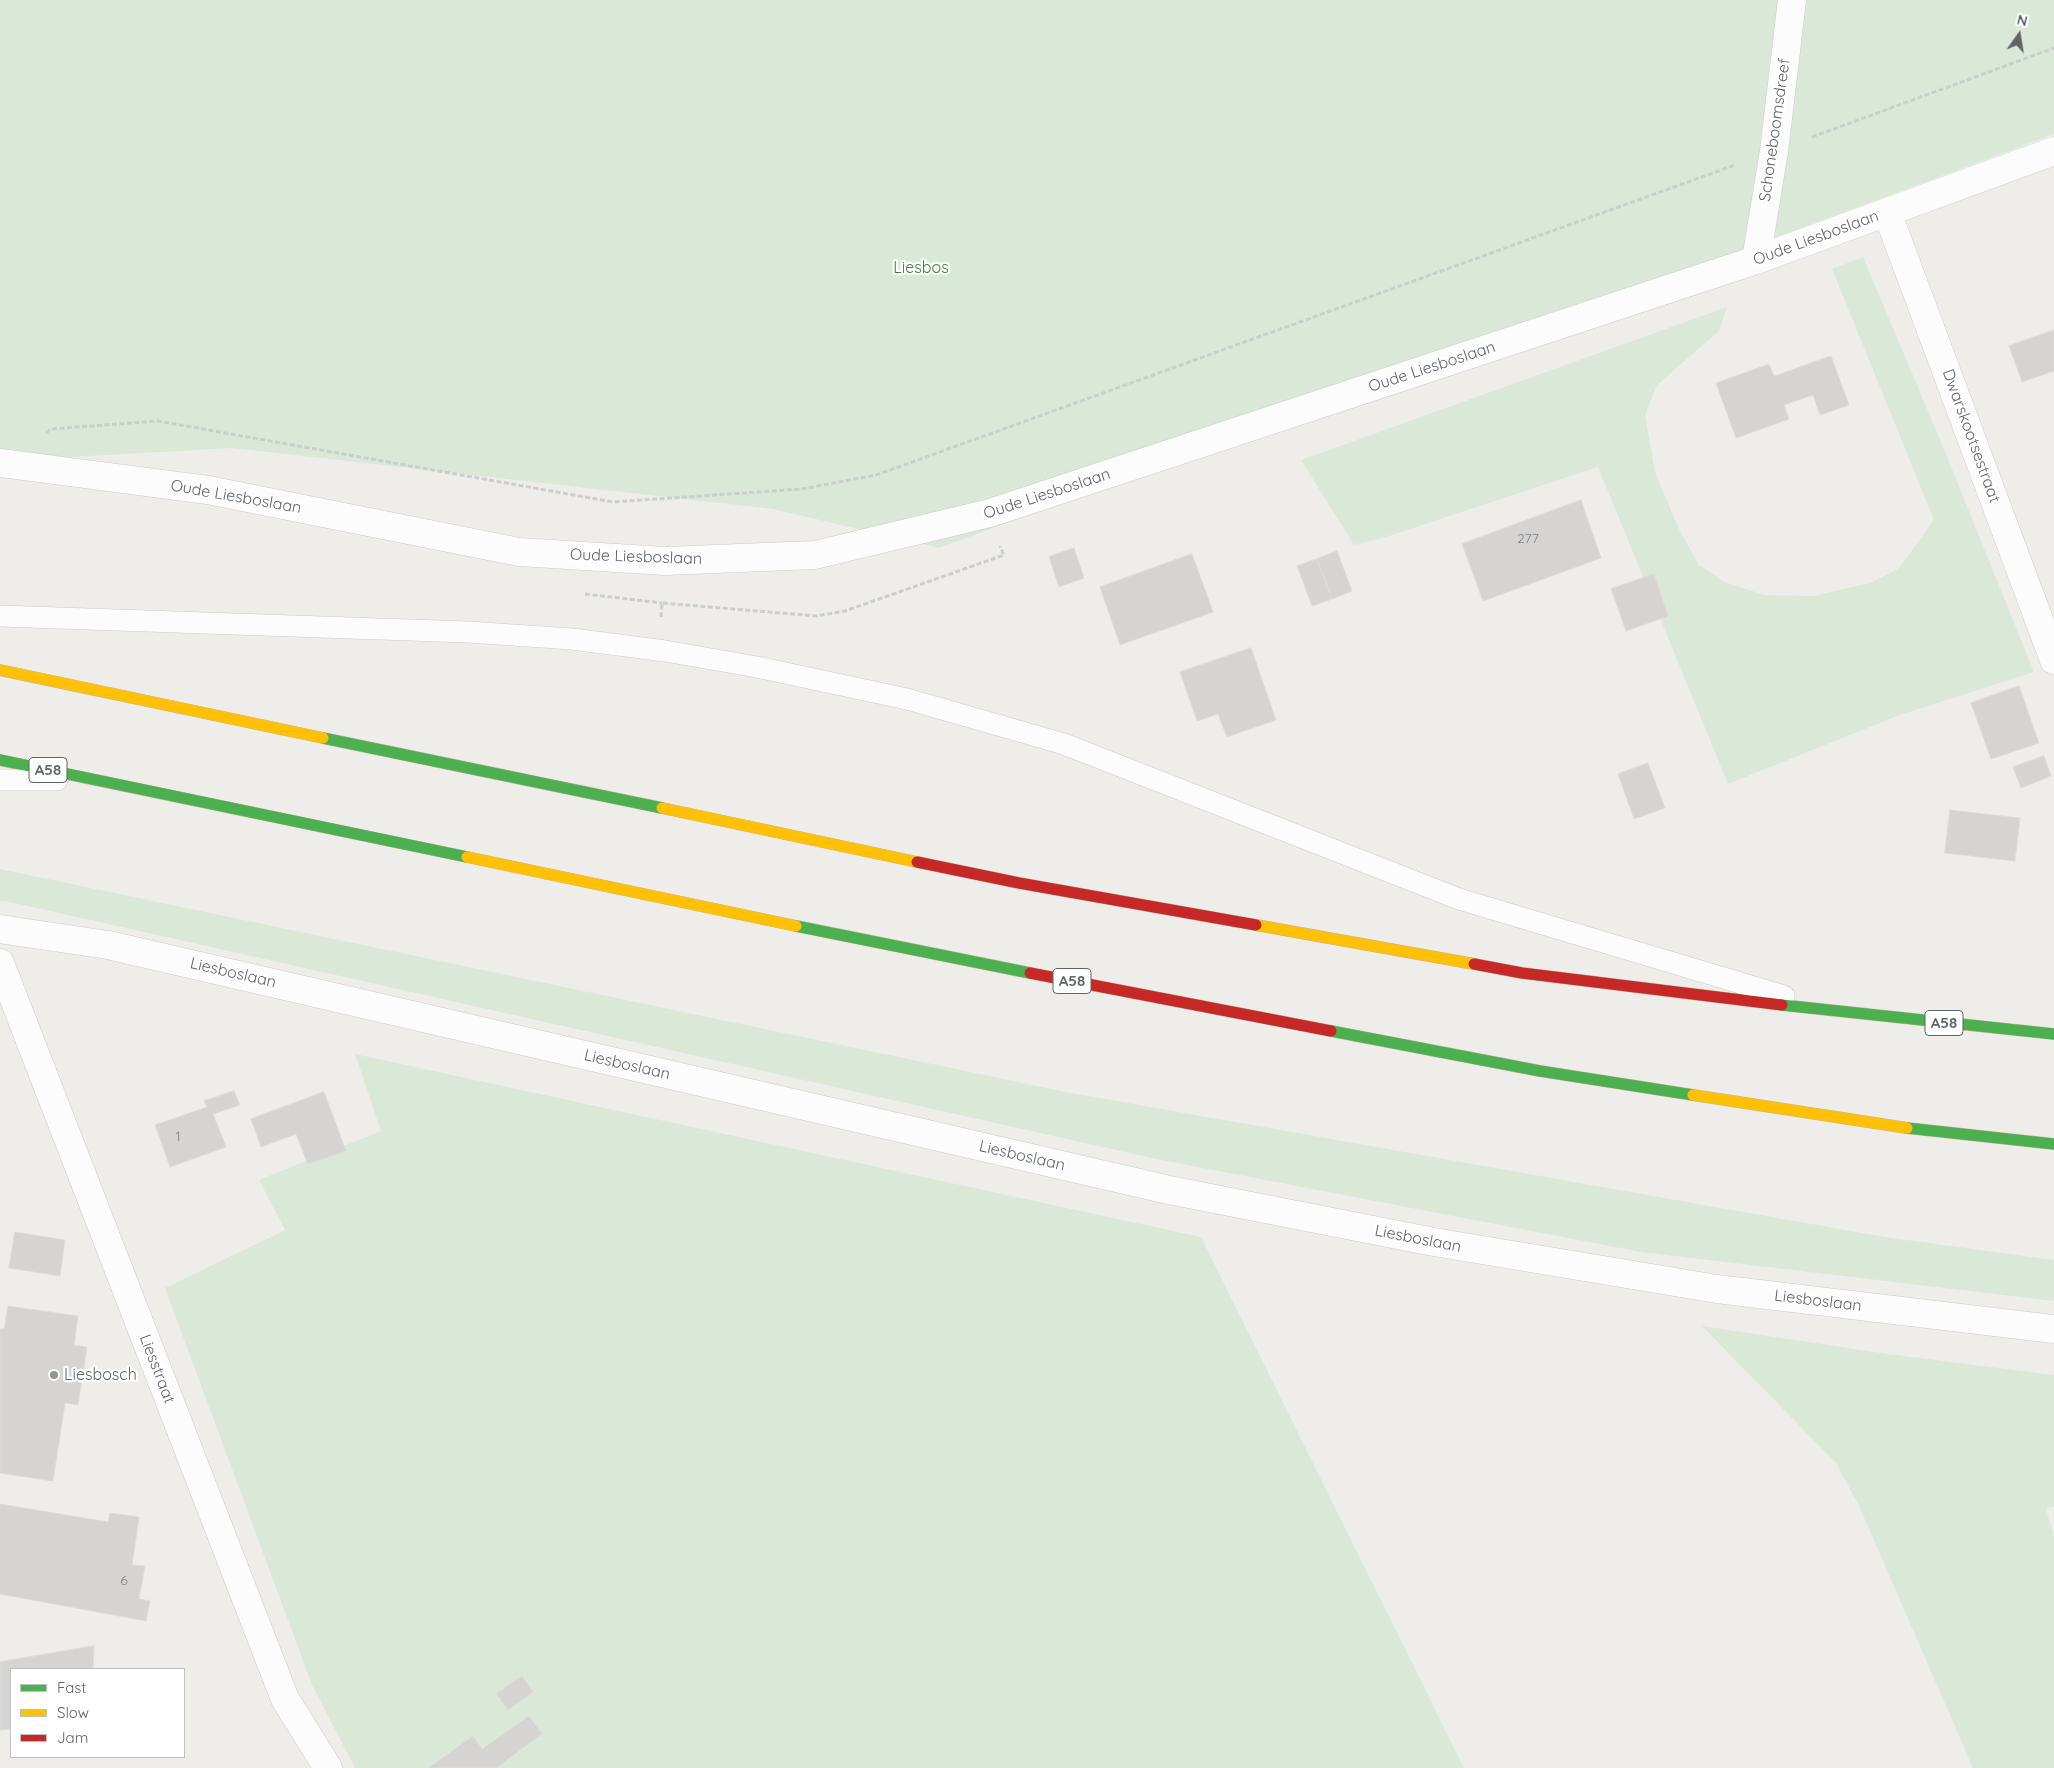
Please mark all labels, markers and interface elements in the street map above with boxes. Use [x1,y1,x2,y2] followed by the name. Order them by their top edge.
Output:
[1994,10,2044,60] north arrow
[2015,10,2029,30] text: N
[1755,57,1795,203] street label: Schoneboomsdreef
[1751,206,1881,270] street label: Oude Liesboslaan
[893,258,949,278] park label: Liesbos
[1366,337,1498,397] street label: Oude Liesboslaan
[1938,367,2004,505] street label: Dwarskootsestraat
[981,464,1113,524] street label: Oude Liesboslaan
[169,476,303,518] street label: Oude Liesboslaan
[1517,531,1539,547] house number: 277
[570,545,702,569] street label: Oude Liesboslaan
[29,758,67,782] road number: A58
[188,954,278,992] street label: Liesboslaan
[1053,968,1091,994] road number: A58
[1925,1010,1963,1036] road number: A58
[582,1046,672,1084] street label: Liesboslaan
[175,1129,181,1145] house number: 1
[977,1137,1067,1175] street label: Liesboslaan
[1373,1221,1463,1257] street label: Liesboslaan
[1773,1286,1863,1316] street label: Liesboslaan
[135,1332,179,1406] street label: Liesstraat
[64,1365,137,1385] place label: Liesbosch
[48,1369,60,1381] marker: Liesbosch
[120,1573,128,1589] house number: 6
[10,1668,185,1758] legend
[57,1678,86,1697] text: Fast
[57,1703,89,1722] text: Slow
[57,1728,88,1747] text: Jam

